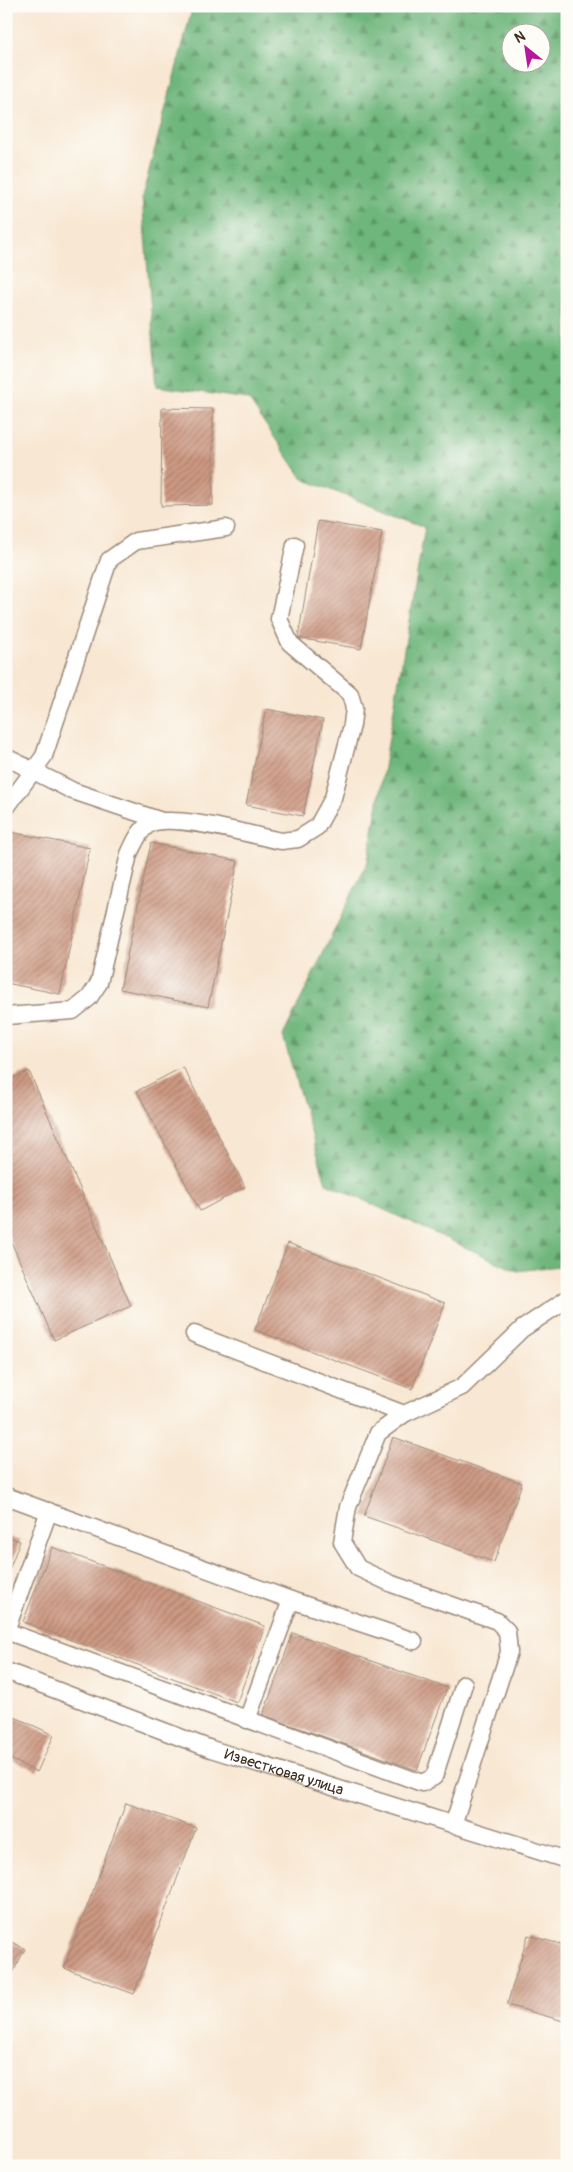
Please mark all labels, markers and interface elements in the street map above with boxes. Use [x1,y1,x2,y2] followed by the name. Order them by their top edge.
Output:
[500,22,550,72] north arrow
[511,27,528,47] text: N
[222,1744,346,1799] street label: Известковая улица

